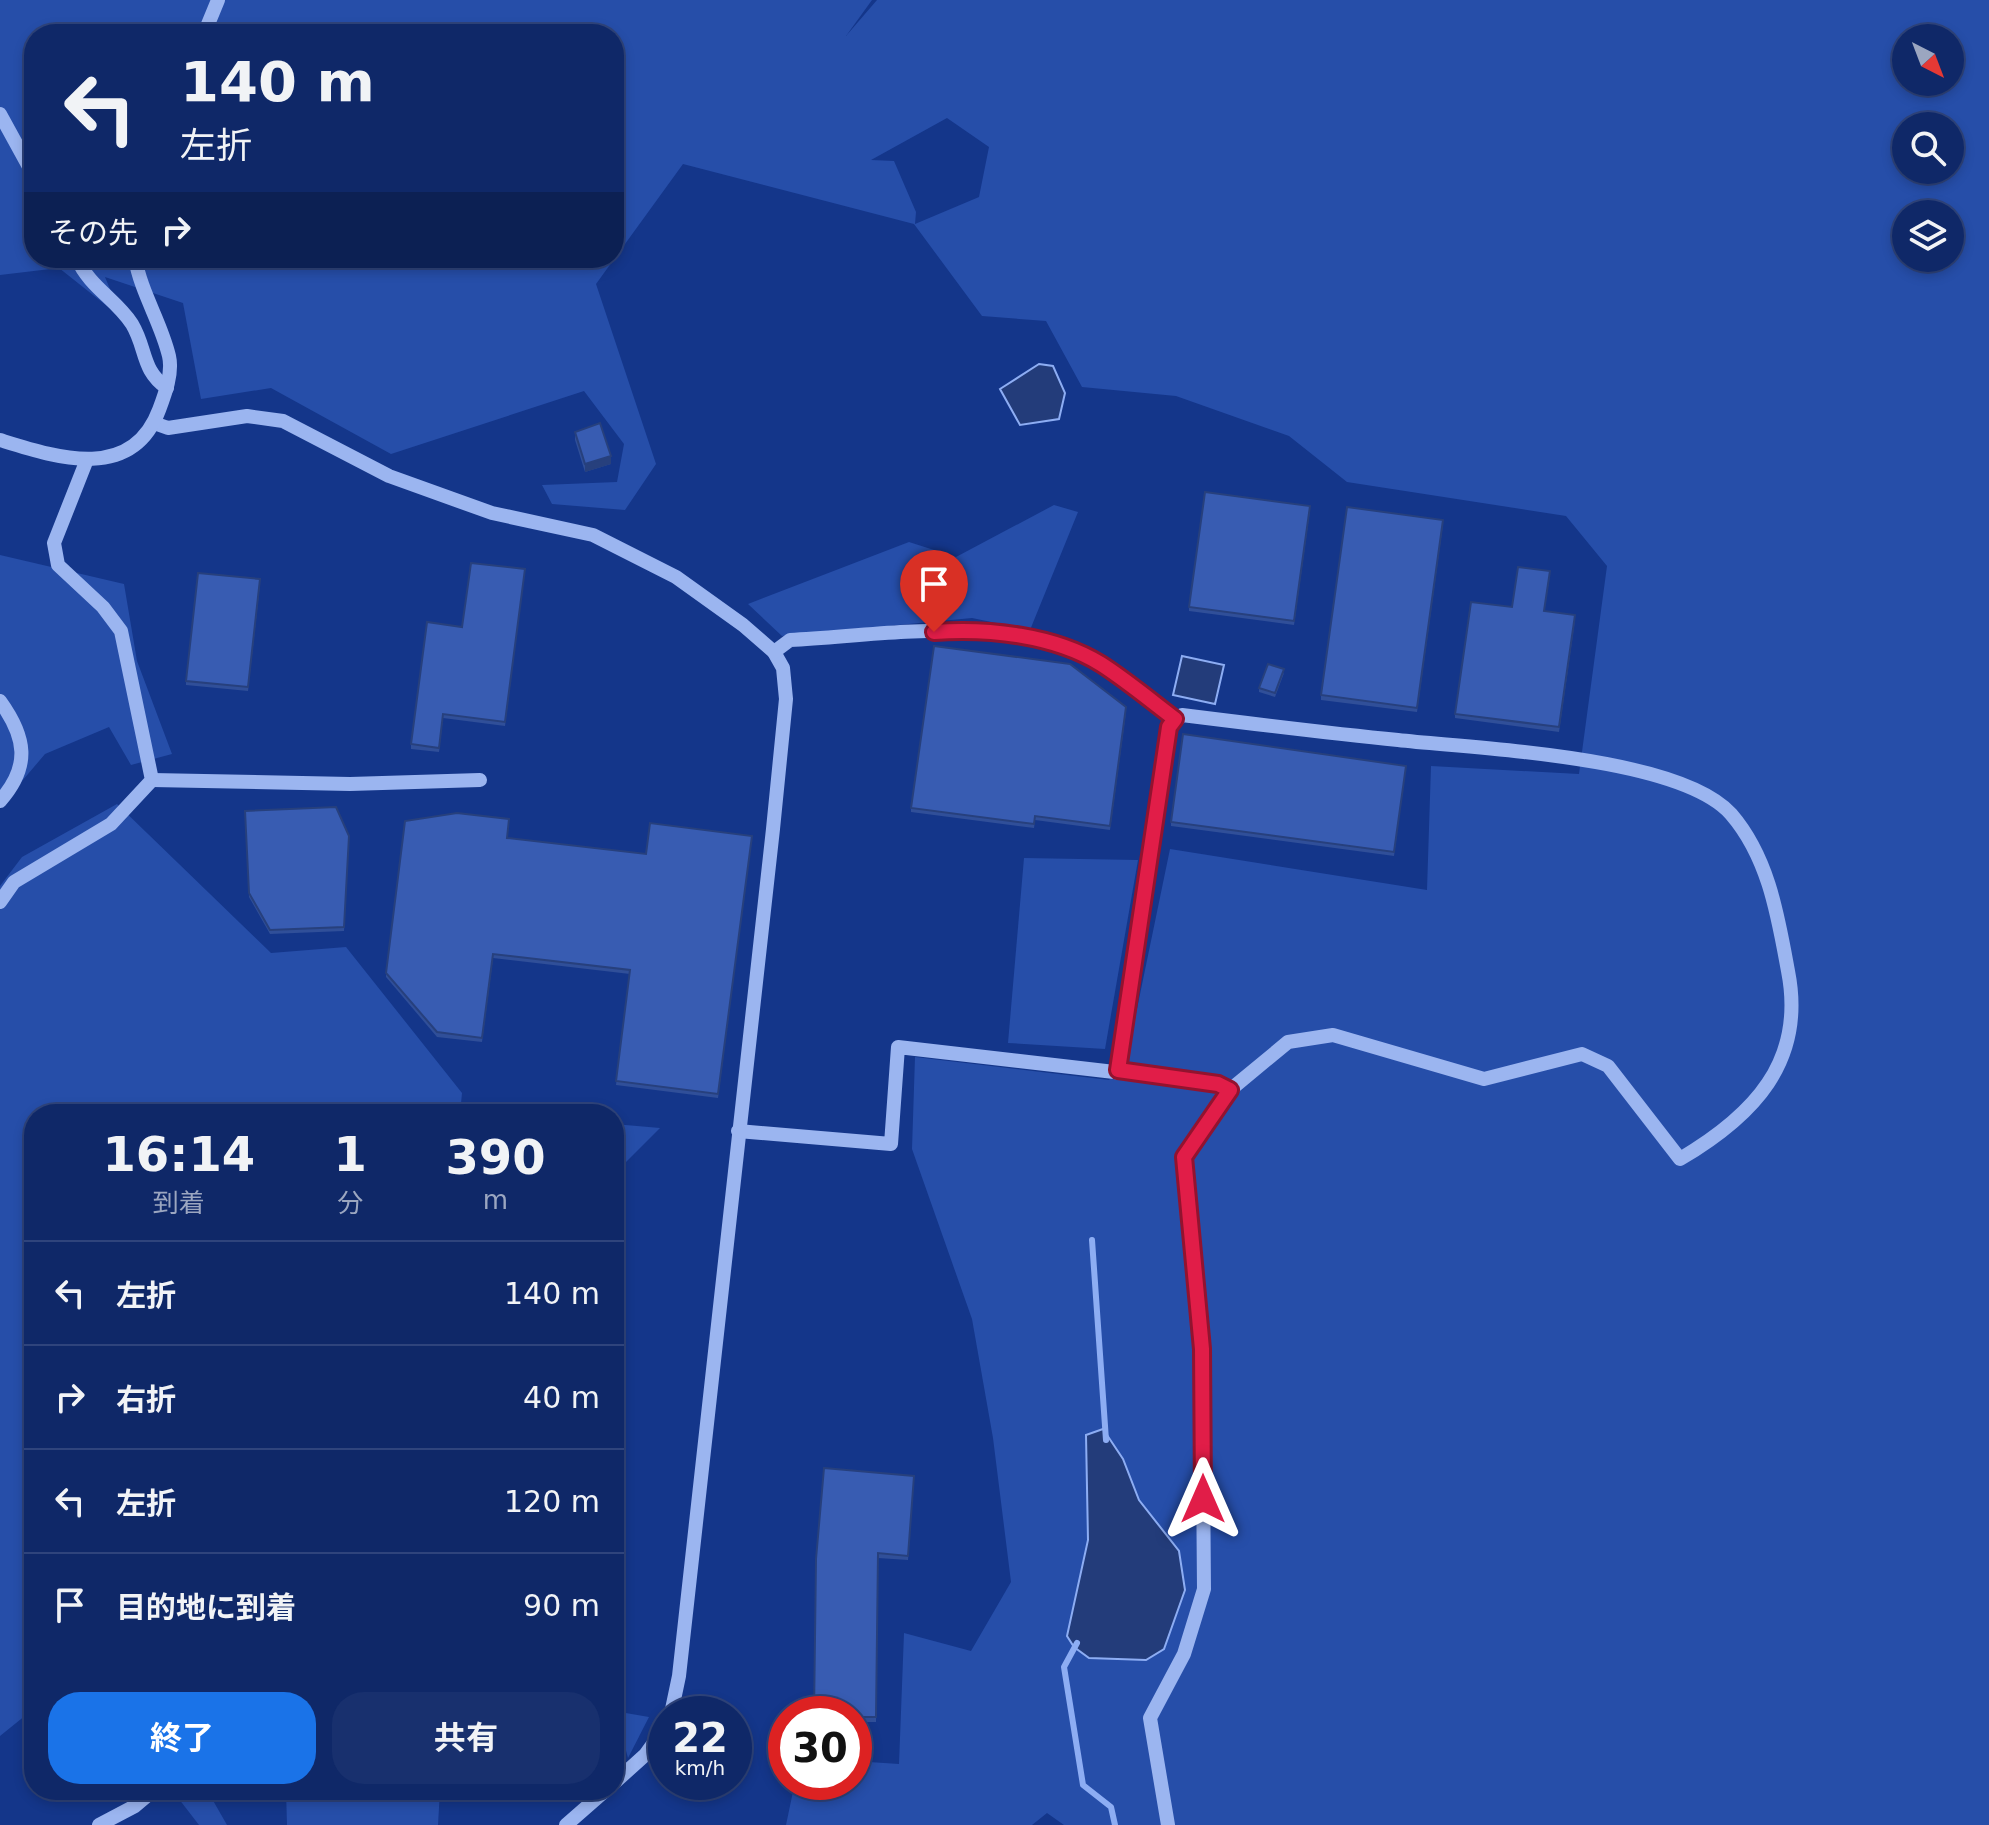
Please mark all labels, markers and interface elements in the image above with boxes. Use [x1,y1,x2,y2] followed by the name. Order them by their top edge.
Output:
[1892,24,1964,96] north arrow
[1892,24,1964,272] map controls
[180,49,375,114] text: 140 m
[48,56,152,160] icon: left
[1892,112,1964,184] button: search
[180,125,252,166] text: 左折
[1892,200,1964,272] button: layers
[154,208,198,252] icon: right
[48,215,138,250] text: その先
[900,550,968,632] pin
[912,562,956,606] icon: arrive
[102,1126,255,1182] text: 16:14
[334,1126,367,1182] text: 1
[445,1129,546,1185] text: 390
[483,1185,508,1215] text: m
[153,1188,205,1218] text: 到着
[337,1188,363,1218] text: 分
[48,1271,92,1315] icon: left
[504,1276,600,1311] text: 140 m
[116,1278,176,1313] text: 左折
[48,1375,92,1419] icon: right
[523,1380,600,1415] text: 40 m
[116,1382,176,1417] text: 右折
[1161,1457,1245,1541] position arrow
[48,1479,92,1523] icon: left
[504,1484,600,1519] text: 120 m
[116,1486,176,1521] text: 左折
[48,1583,92,1627] icon: arrive
[523,1588,600,1623] text: 90 m
[116,1590,296,1625] text: 目的地に到着
[48,1692,316,1784] button: 終了
[332,1692,600,1784] button: 共有
[768,1696,872,1800] speed limit sign: 30
[672,1715,728,1761] text: 22
[675,1756,725,1780] text: km/h

